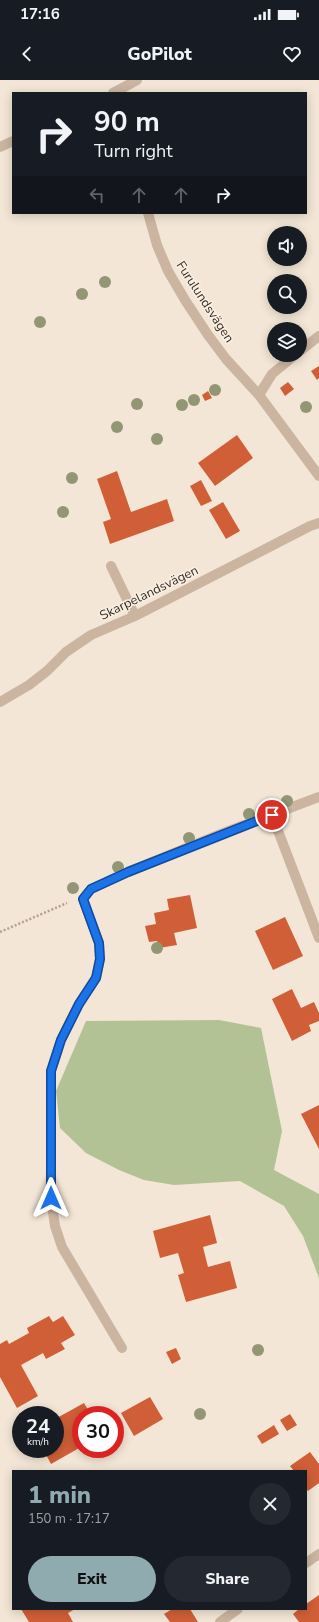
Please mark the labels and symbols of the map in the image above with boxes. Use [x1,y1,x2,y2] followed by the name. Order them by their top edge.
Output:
[172,258,238,346] street label: Furulundsvägen
[97,561,201,625] street label: Skarpelandsvägen
[255,798,289,832] pin
[30,1177,72,1219] position arrow
[72,1406,124,1458] speed limit sign: 30

